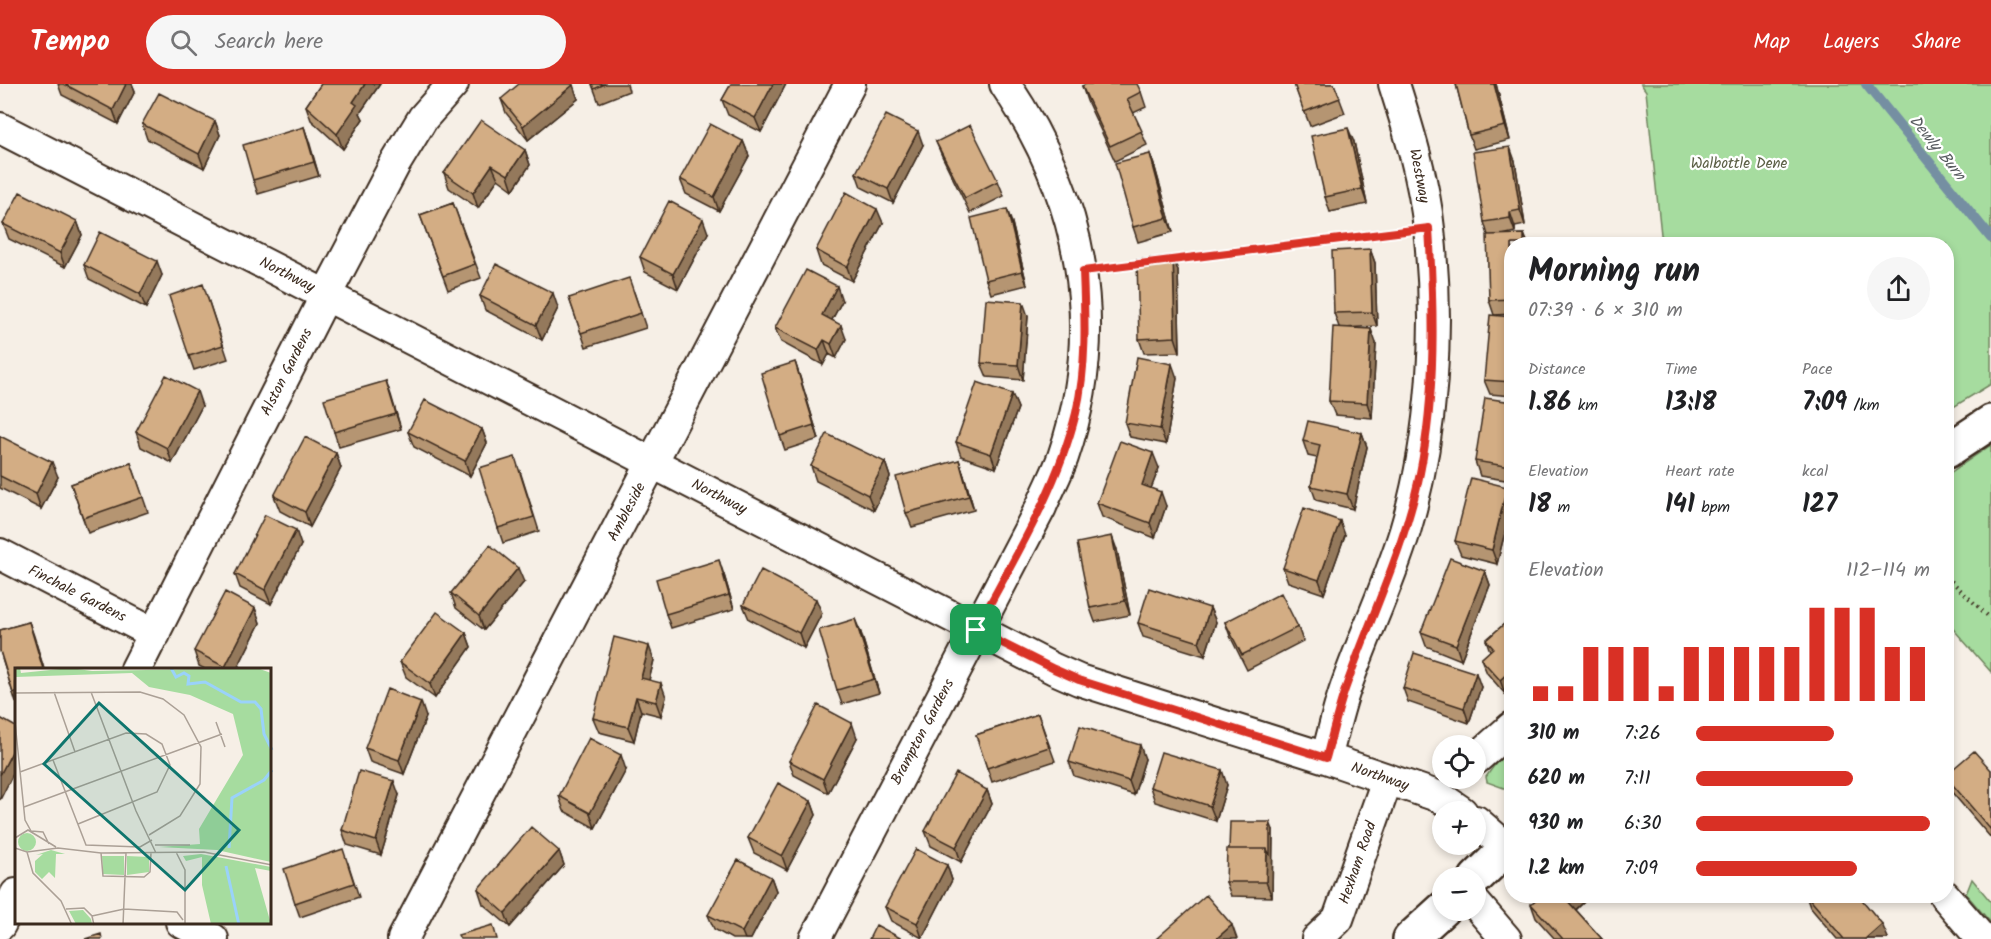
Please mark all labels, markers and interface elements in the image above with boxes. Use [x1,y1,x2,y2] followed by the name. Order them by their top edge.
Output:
[146,15,566,69] search box
[30,20,110,65] text: Tempo
[215,25,323,60] text: Search here
[167,26,200,59] icon: search
[1753,26,1790,59] text: Map
[1823,26,1879,59] text: Layers
[1912,26,1961,59] text: Share
[1903,110,1972,187] water label: Dewly Burn
[1402,147,1436,206] street label: Westway
[1691,152,1787,176] park label: Walbottle Dene
[1528,246,1700,299] text: Morning run
[255,251,320,300] street label: Northway
[1867,257,1930,320] button: share
[1528,295,1683,327] text: 07:39 · 6 × 310 m
[255,323,320,420] street label: Alston Gardens
[1528,357,1586,382] text: Distance
[1665,357,1697,382] text: Time
[1802,357,1833,382] text: Pace
[1528,382,1571,424] text: 1.86
[1665,382,1717,424] text: 13:18
[1802,382,1847,424] text: 7:09
[1571,393,1598,418] text: km
[1847,393,1880,418] text: /km
[1528,459,1589,484] text: Elevation
[1665,459,1735,484] text: Heart rate
[1802,459,1828,484] text: kcal
[687,473,752,522] street label: Northway
[601,478,653,546] street label: Ambleside
[1528,484,1551,526] text: 18
[1665,484,1695,526] text: 141
[1802,484,1837,526] text: 127
[1551,495,1570,520] text: m
[1695,495,1730,520] text: bpm
[1528,555,1604,587] text: Elevation
[1846,555,1930,587] text: 112–114 m
[24,559,131,629] street label: Finchale Gardens
[950,604,1001,655] pin
[959,613,992,646] icon: arrive
[15,668,272,924] inset map
[885,674,961,789] street label: Brampton Gardens
[1528,718,1579,750] text: 310 m
[1624,718,1661,750] text: 7:26
[1432,735,1486,921] map controls
[1432,735,1486,789] button: locate
[1348,756,1413,798] street label: Northway
[1528,763,1585,795] text: 620 m
[1624,763,1651,795] text: 7:11
[1432,801,1486,855] button: +
[1528,808,1583,840] text: 930 m
[1624,808,1661,840] text: 6:30
[1333,818,1384,908] street label: Hexham Road
[1528,853,1584,885] text: 1.2 km
[1624,853,1658,885] text: 7:09
[1432,867,1486,921] button: −

